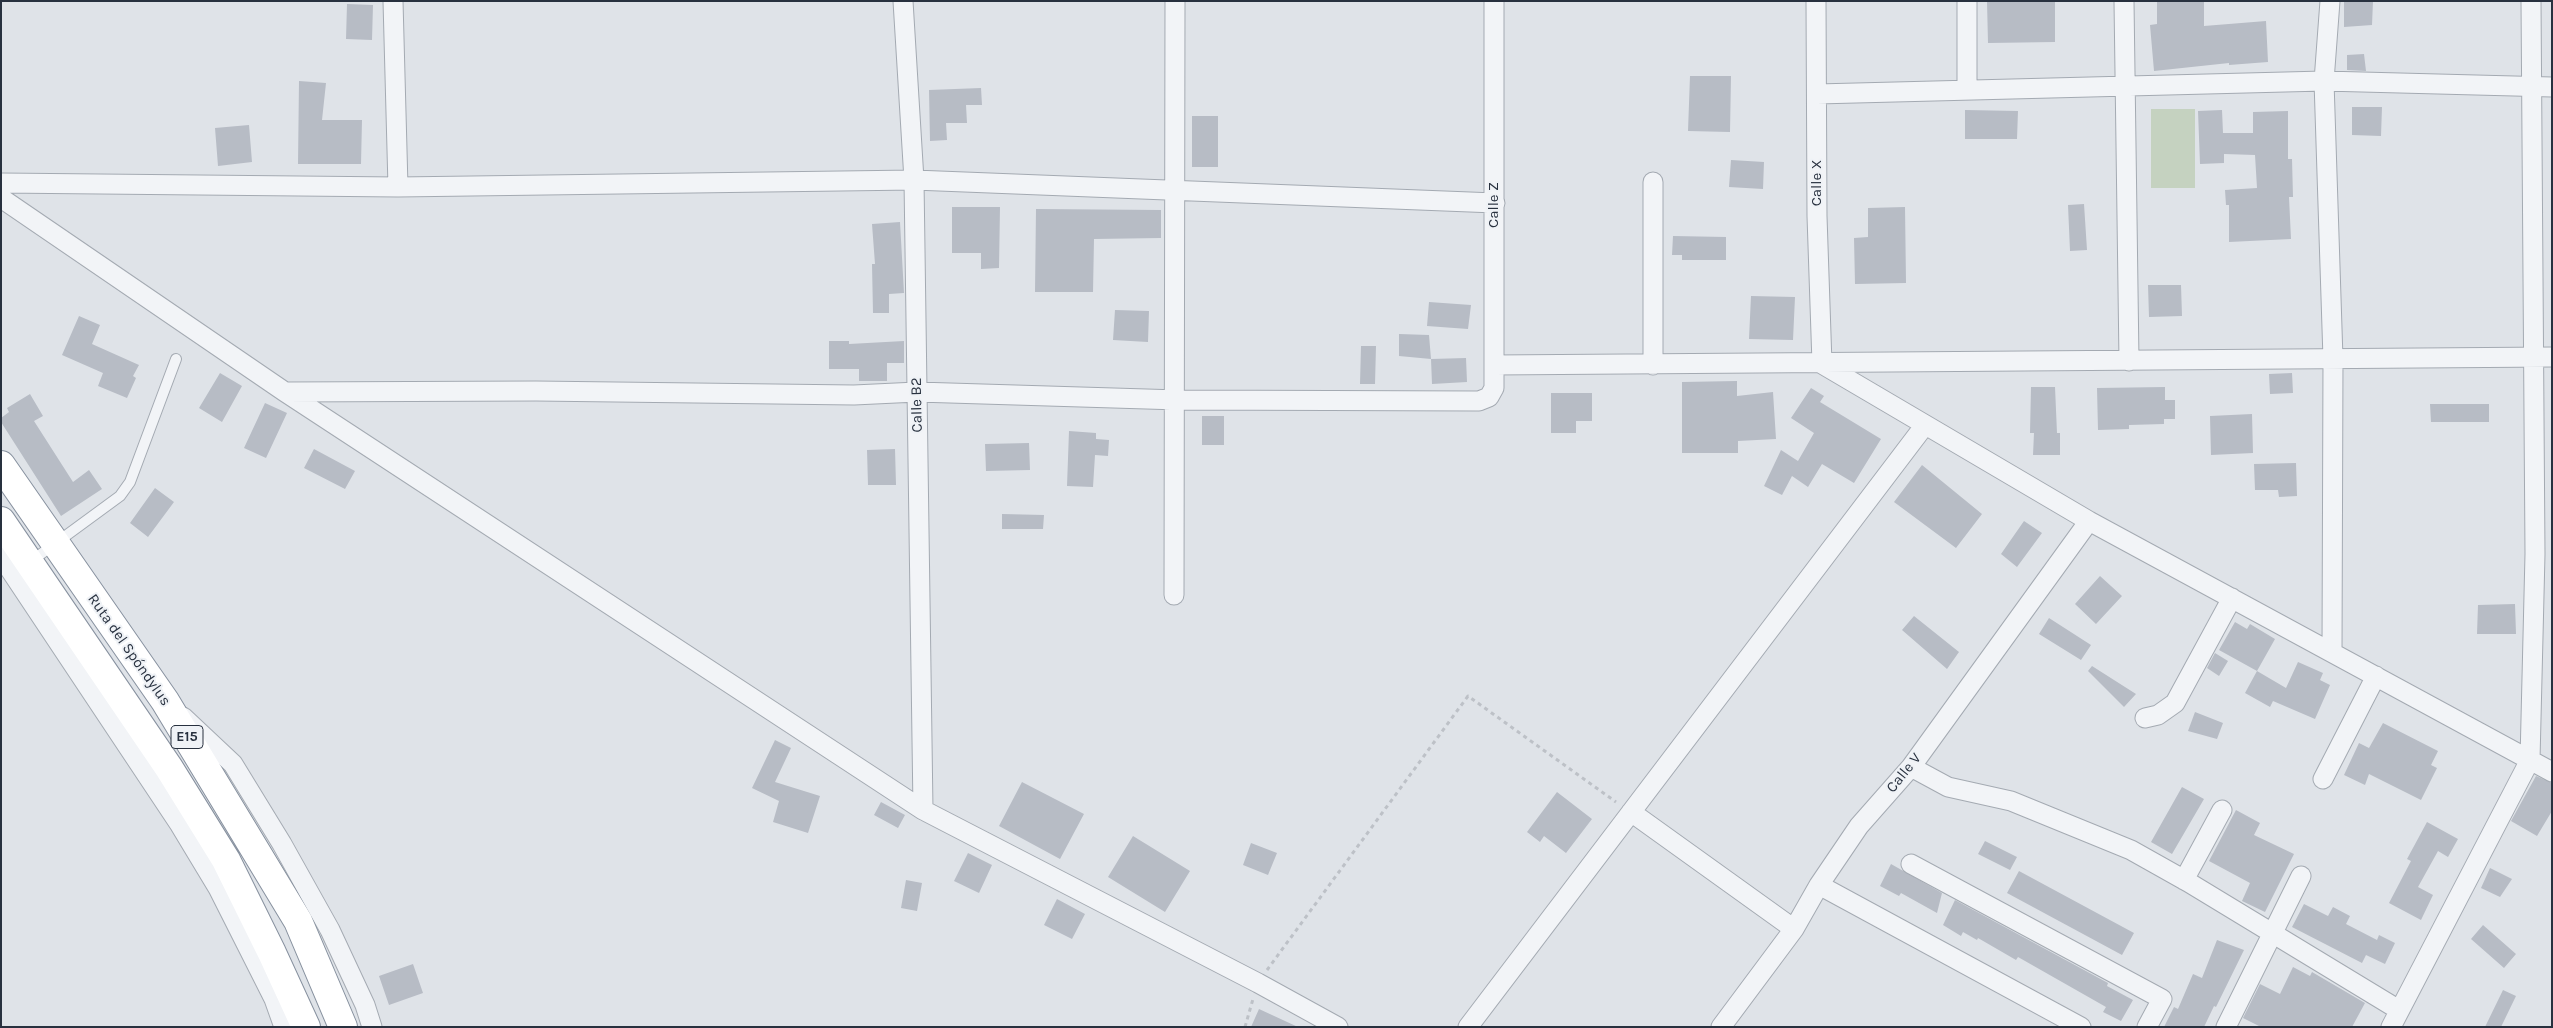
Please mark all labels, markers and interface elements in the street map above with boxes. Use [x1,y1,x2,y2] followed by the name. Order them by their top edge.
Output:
[1808,160,1826,206] street label: Calle X
[1485,182,1503,228] street label: Calle Z
[908,377,926,433] street label: Calle B2
[84,591,174,709] street label: Ruta del Spóndylus
[171,726,203,749] road number: E15
[1883,750,1925,796] street label: Calle V

